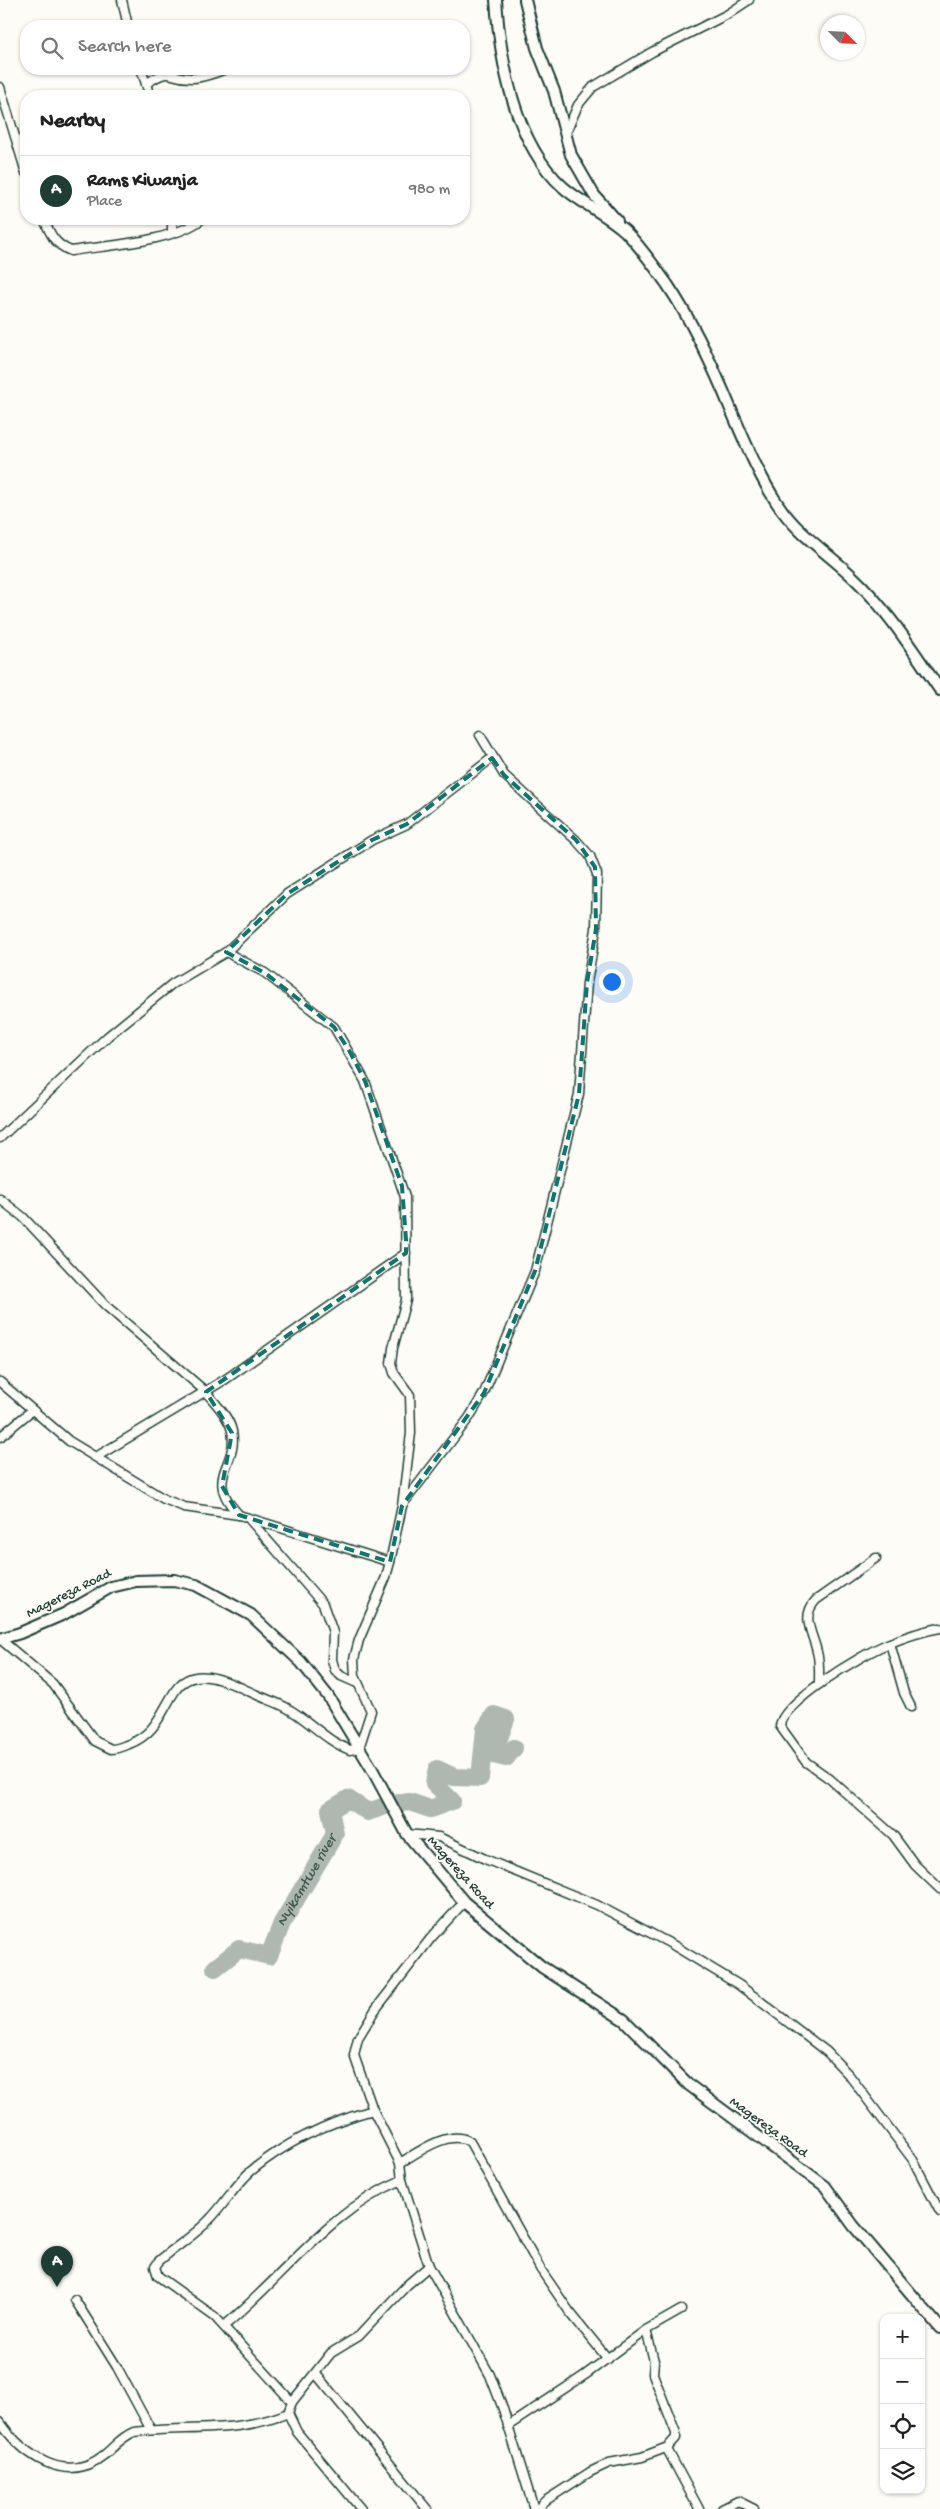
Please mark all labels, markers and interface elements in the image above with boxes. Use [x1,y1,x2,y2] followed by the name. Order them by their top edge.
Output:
[820,15,865,60] north arrow
[20,20,470,75] search box
[38,34,66,62] icon: search
[78,36,172,59] text: Search here
[40,110,105,135] text: Nearby
[87,170,197,193] text: Rams Kiwanja
[51,181,61,200] text: A
[409,181,450,200] text: 980 m
[87,193,122,212] text: Place
[599,969,625,995] your location
[24,1565,116,1623] street label: Magereza Road
[273,1829,343,1930] water label: Nyikamtwe river
[423,1833,499,1914] street label: Magereza Road
[726,2094,812,2163] street label: Magereza Road
[41,2246,73,2287] pin: A
[880,2314,925,2494] map controls
[880,2314,925,2359] button: +
[880,2359,925,2404] button: −
[880,2404,925,2449] button: locate
[880,2449,925,2494] button: layers

